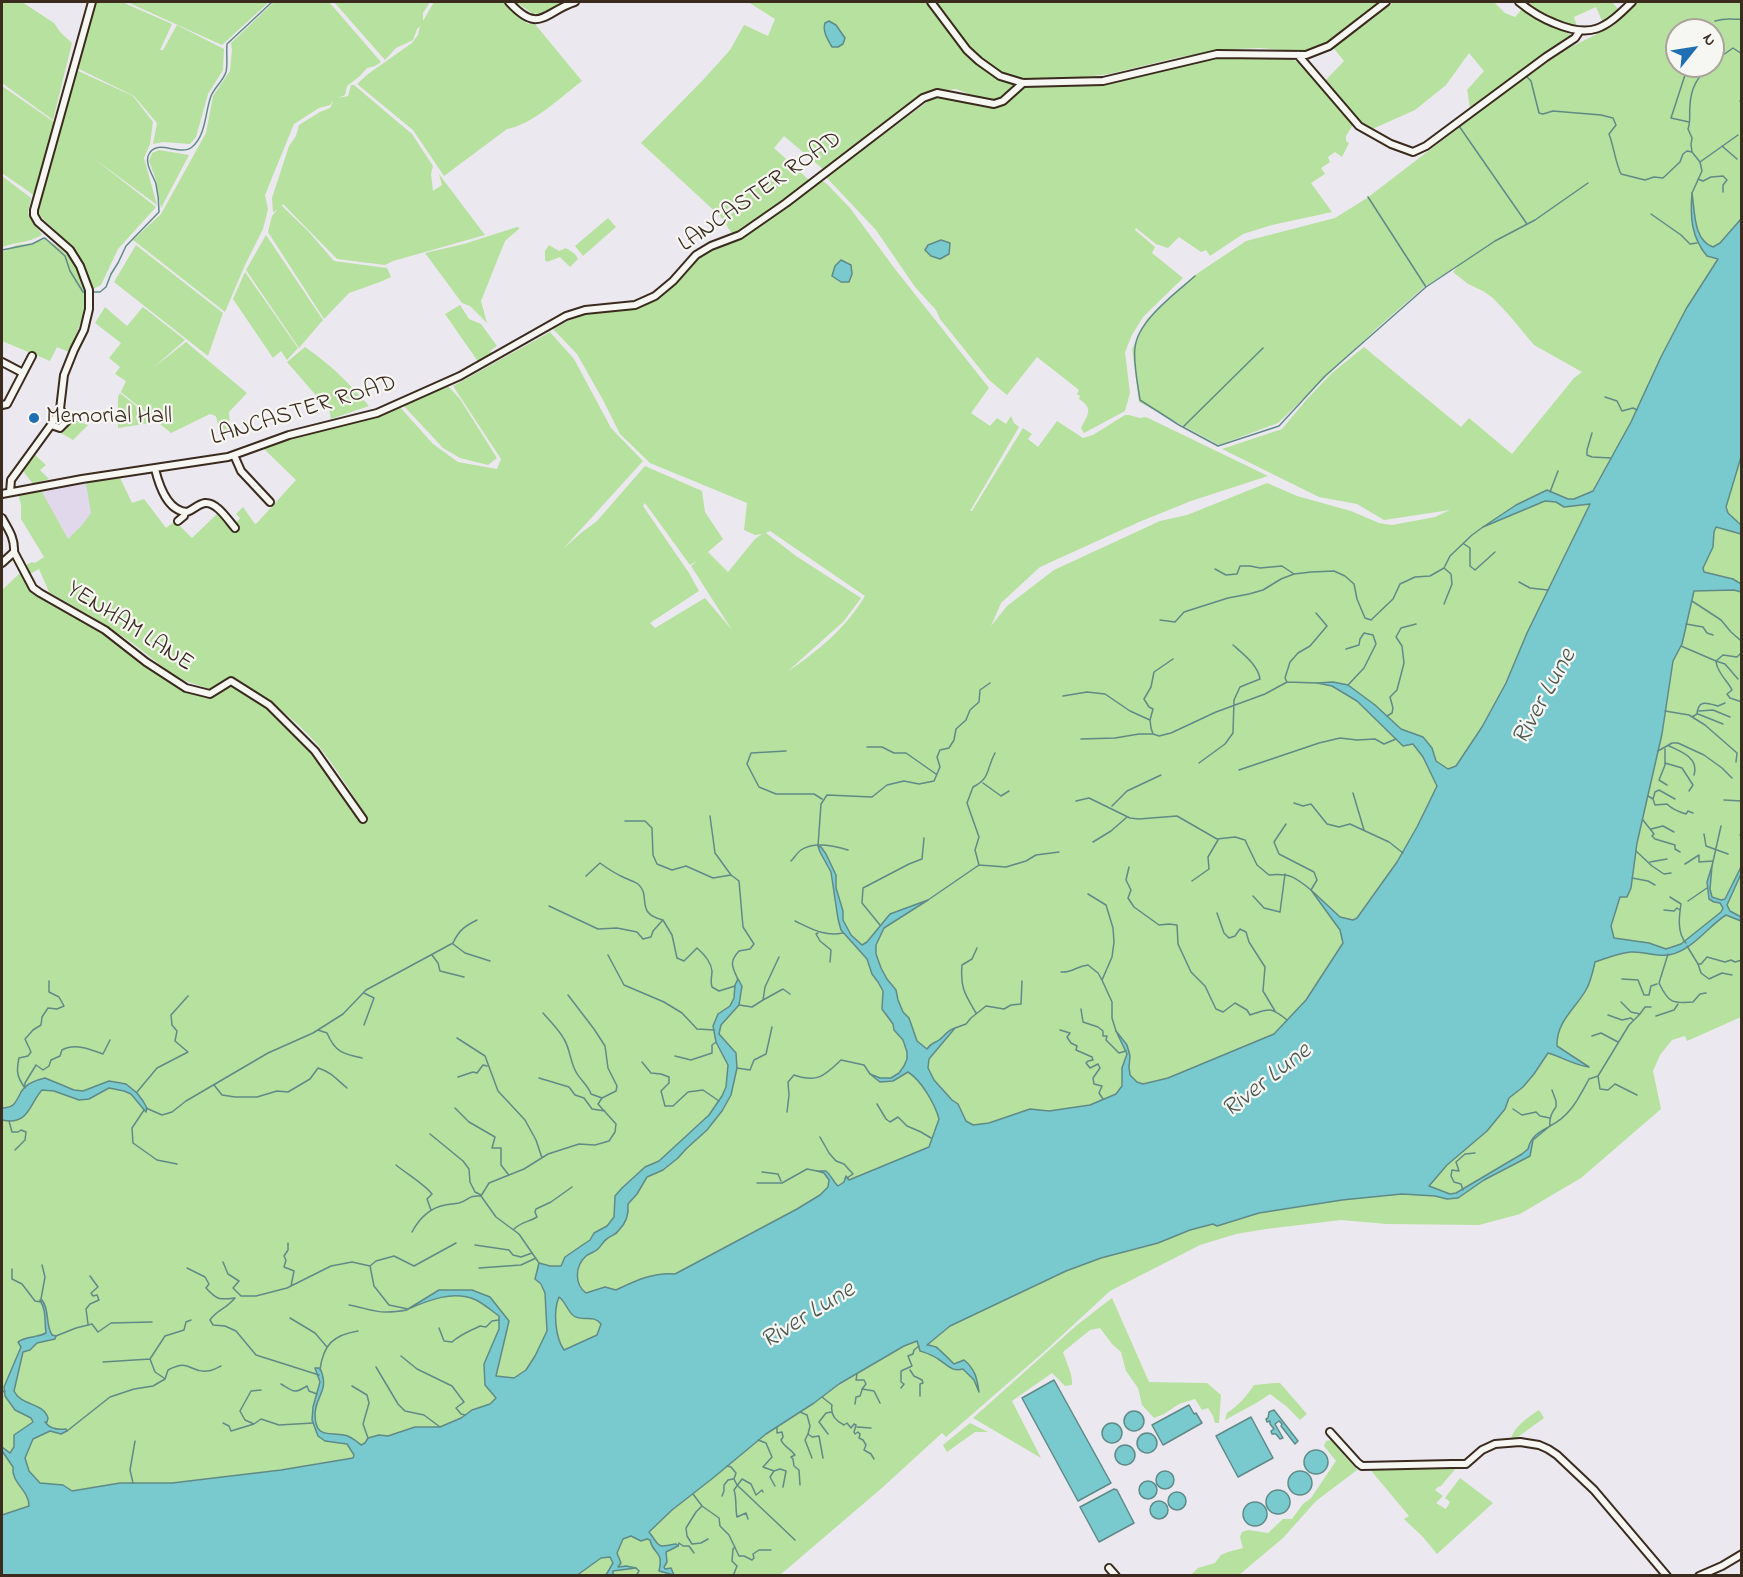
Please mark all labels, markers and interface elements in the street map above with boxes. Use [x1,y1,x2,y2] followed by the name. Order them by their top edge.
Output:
[1665,18,1725,78] north arrow
[1696,29,1722,51] text: N
[674,126,848,260] street label: LANCASTER ROAD
[208,370,400,454] street label: LANCASTER ROAD
[46,404,172,432] place label: Memorial Hall
[27,411,41,425] marker: Memorial Hall
[60,576,198,680] street label: YENHAM LANE
[1507,645,1585,751] water label: River Lune
[1217,1037,1319,1127] water label: River Lune
[756,1276,862,1358] water label: River Lune

